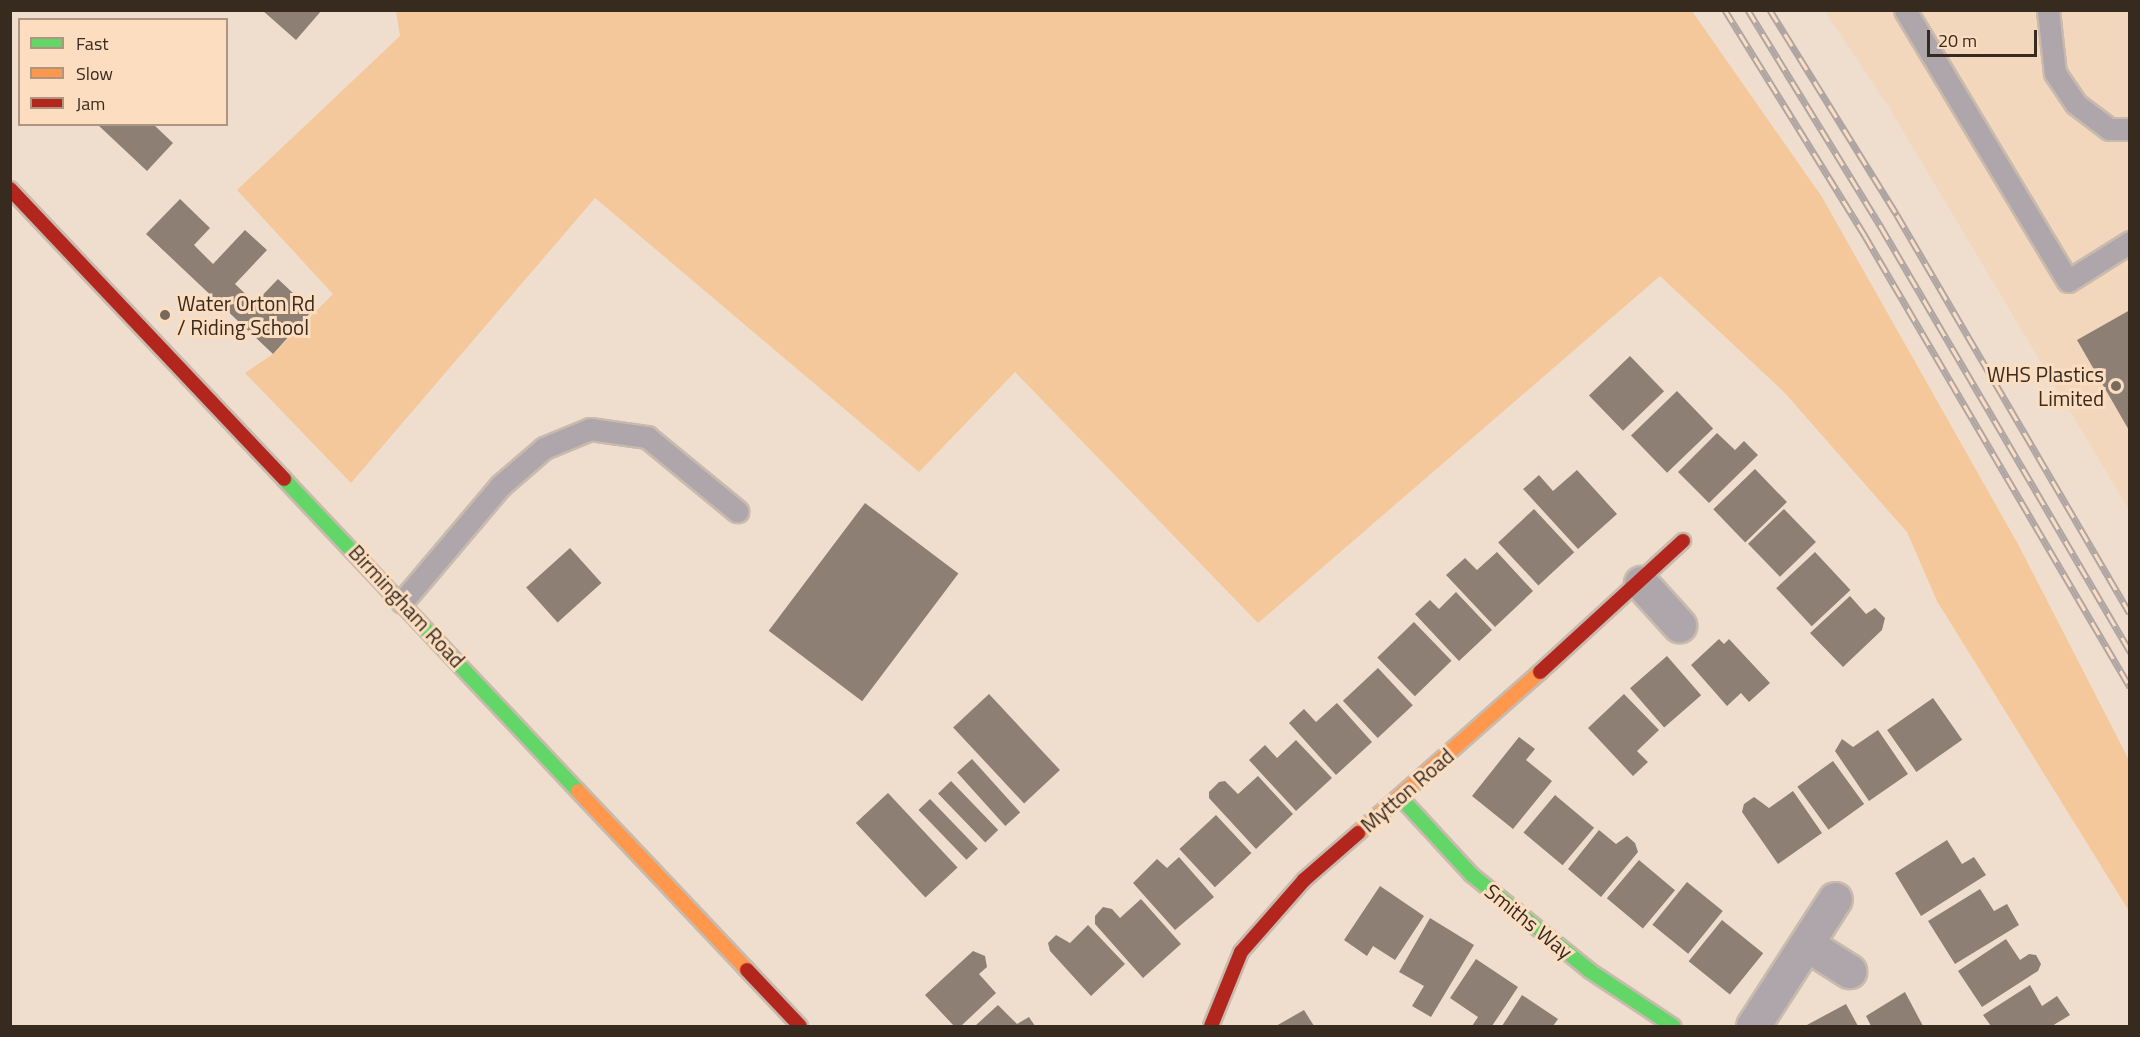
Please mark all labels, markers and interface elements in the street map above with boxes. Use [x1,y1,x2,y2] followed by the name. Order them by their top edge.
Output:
[18,18,228,126] legend
[1930,18,2040,56] scale bar
[1938,27,1977,54] text: 20 m
[76,30,109,57] text: Fast
[76,60,113,87] text: Slow
[76,90,105,117] text: Jam
[177,290,315,340] place label: Water Orton Rd / Riding School
[158,308,172,322] marker: Water Orton Rd / Riding School
[1987,361,2104,411] place label: WHS Plastics Limited
[2109,379,2123,393] marker: WHS Plastics Limited
[344,539,470,673] street label: Birmingham Road
[1355,743,1459,837] street label: Mytton Road
[1480,878,1578,964] street label: Smiths Way

